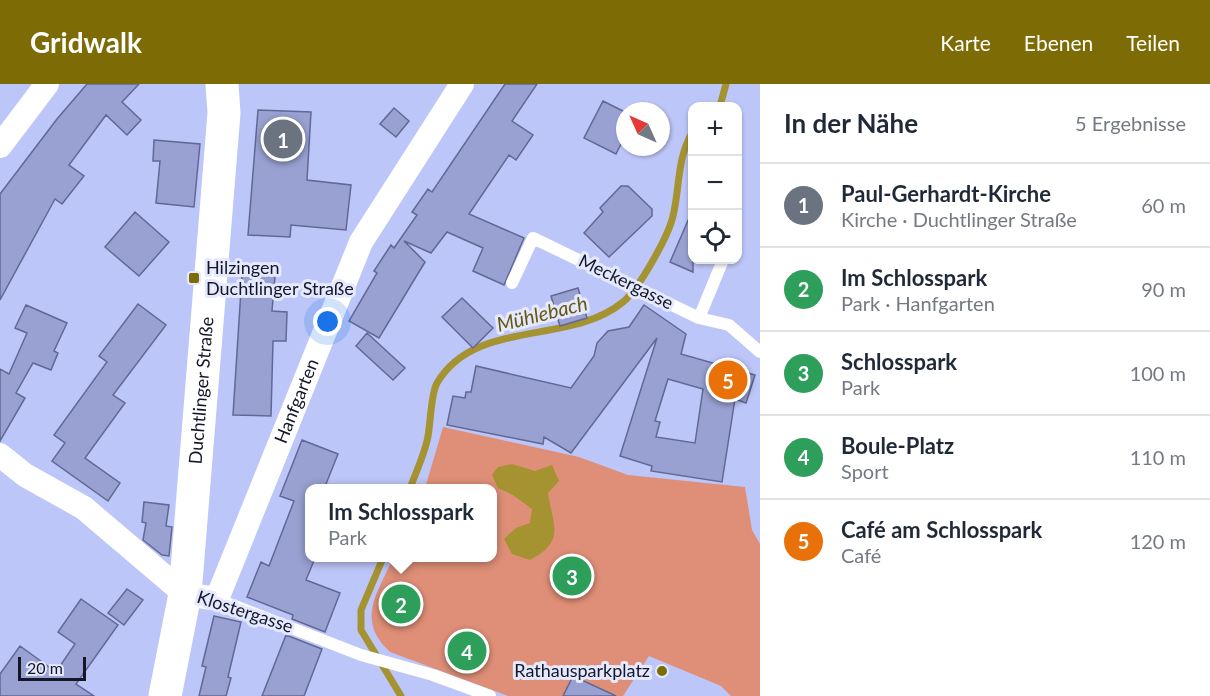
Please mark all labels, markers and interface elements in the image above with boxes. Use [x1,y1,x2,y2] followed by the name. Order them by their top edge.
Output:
[30,25,142,59] text: Gridwalk
[940,30,991,55] text: Karte
[1024,30,1093,55] text: Ebenen
[1126,30,1180,55] text: Teilen
[616,102,670,156] north arrow
[688,102,742,264] map controls
[688,102,742,156] button: +
[784,107,918,139] text: In der Nähe
[1075,111,1186,135] text: 5 Ergebnisse
[264,116,302,162] pin: 1
[688,156,742,210] button: −
[841,180,1051,207] text: Paul-Gerhardt-Kirche
[798,193,809,217] text: 1
[1141,193,1186,217] text: 60 m
[841,207,1077,231] text: Kirche · Duchtlinger Straße
[688,210,742,264] button: locate
[576,249,677,313] street label: Meckergasse
[206,256,354,299] place label: Hilzingen Duchtlinger Straße
[841,264,987,291] text: Im Schlosspark
[187,271,201,285] marker: Hilzingen Duchtlinger Straße
[798,277,809,301] text: 2
[1141,277,1186,301] text: 90 m
[494,290,590,336] water label: Mühlebach
[841,291,995,315] text: Park · Hanfgarten
[313,307,342,336] your location
[184,316,217,465] street label: Duchtlinger Straße
[841,348,957,375] text: Schlosspark
[269,355,323,446] street label: Hanfgarten
[708,358,748,402] pin: 5
[798,361,809,385] text: 3
[1130,361,1186,385] text: 100 m
[841,375,880,399] text: Park
[841,432,954,459] text: Boule-Platz
[798,445,809,469] text: 4
[1130,445,1186,469] text: 110 m
[841,459,889,483] text: Sport
[305,484,497,562] popup
[328,498,474,525] text: Im Schlosspark
[841,516,1042,543] text: Café am Schlosspark
[328,525,367,549] text: Park
[798,529,809,553] text: 5
[1130,529,1186,553] text: 120 m
[841,543,881,567] text: Café
[552,554,592,598] pin: 3
[382,582,420,626] pin: 2
[194,585,296,637] street label: Klostergasse
[448,628,486,674] pin: 4
[18,654,86,682] scale bar
[27,658,63,677] text: 20 m
[514,659,650,681] place label: Rathausparkplatz
[655,664,669,678] marker: Rathausparkplatz

